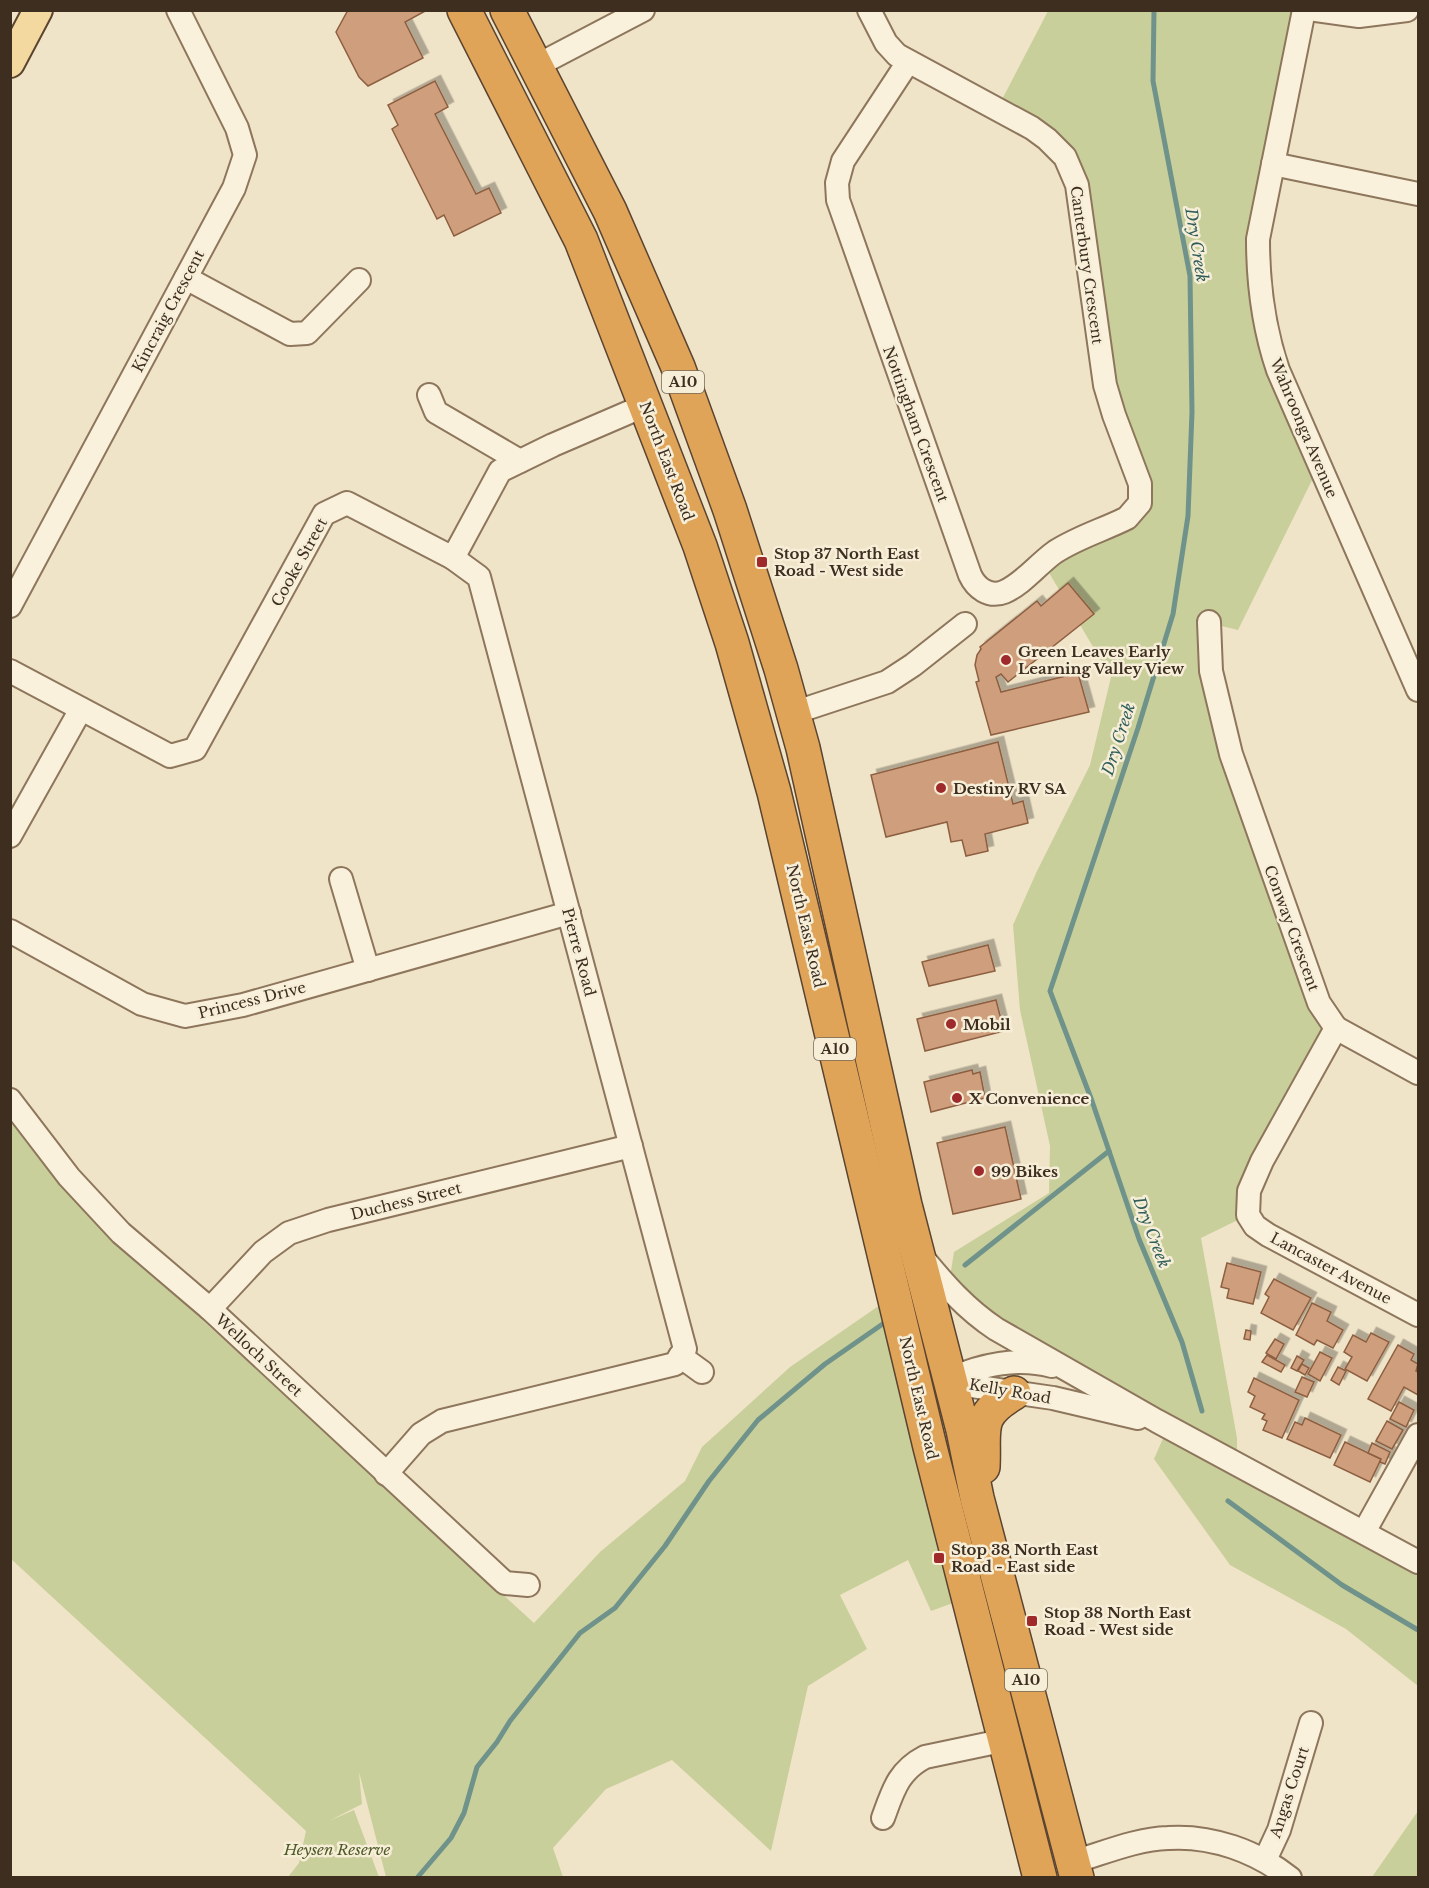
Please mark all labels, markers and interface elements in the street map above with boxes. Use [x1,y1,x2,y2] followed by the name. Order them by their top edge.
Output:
[1066,185,1108,346] street label: Canterbury Crescent
[1181,205,1213,284] water label: Dry Creek
[128,246,208,375] street label: Kincraig Crescent
[879,343,953,505] street label: Nottingham Crescent
[1266,354,1342,501] street label: Wahroonga Avenue
[662,371,704,393] road number: A10
[636,399,698,523] street label: North East Road
[267,514,331,610] street label: Cooke Street
[774,544,920,580] place label: Stop 37 North East Road - West side
[755,555,769,569] marker: Stop 37 North East Road - West side
[1018,642,1185,678] place label: Green Leaves Early Learning Valley View
[999,653,1013,667] marker: Green Leaves Early Learning Valley View
[1097,700,1139,779] water label: Dry Creek
[953,779,1067,798] place label: Destiny RV SA
[934,781,948,795] marker: Destiny RV SA
[783,862,829,990] street label: North East Road
[1260,862,1324,994] street label: Conway Crescent
[558,906,600,998] street label: Pierre Road
[196,977,308,1023] street label: Princess Drive
[963,1015,1011,1034] place label: Mobil
[944,1017,958,1031] marker: Mobil
[814,1038,856,1060] road number: A10
[968,1089,1089,1108] place label: X Convenience
[950,1091,964,1105] marker: X Convenience
[991,1162,1058,1181] place label: 99 Bikes
[972,1164,986,1178] marker: 99 Bikes
[349,1178,464,1224] street label: Duchess Street
[1129,1192,1175,1271] water label: Dry Creek
[1267,1228,1395,1308] street label: Lancaster Avenue
[211,1309,307,1401] street label: Welloch Street
[896,1334,942,1462] street label: North East Road
[967,1374,1053,1408] street label: Kelly Road
[951,1540,1099,1576] place label: Stop 38 North East Road - East side
[932,1551,946,1565] marker: Stop 38 North East Road - East side
[1044,1603,1192,1639] place label: Stop 38 North East Road - West side
[1025,1614,1039,1628] marker: Stop 38 North East Road - West side
[1005,1669,1047,1691] road number: A10
[1265,1744,1313,1841] street label: Angas Court
[283,1840,390,1859] park label: Heysen Reserve

